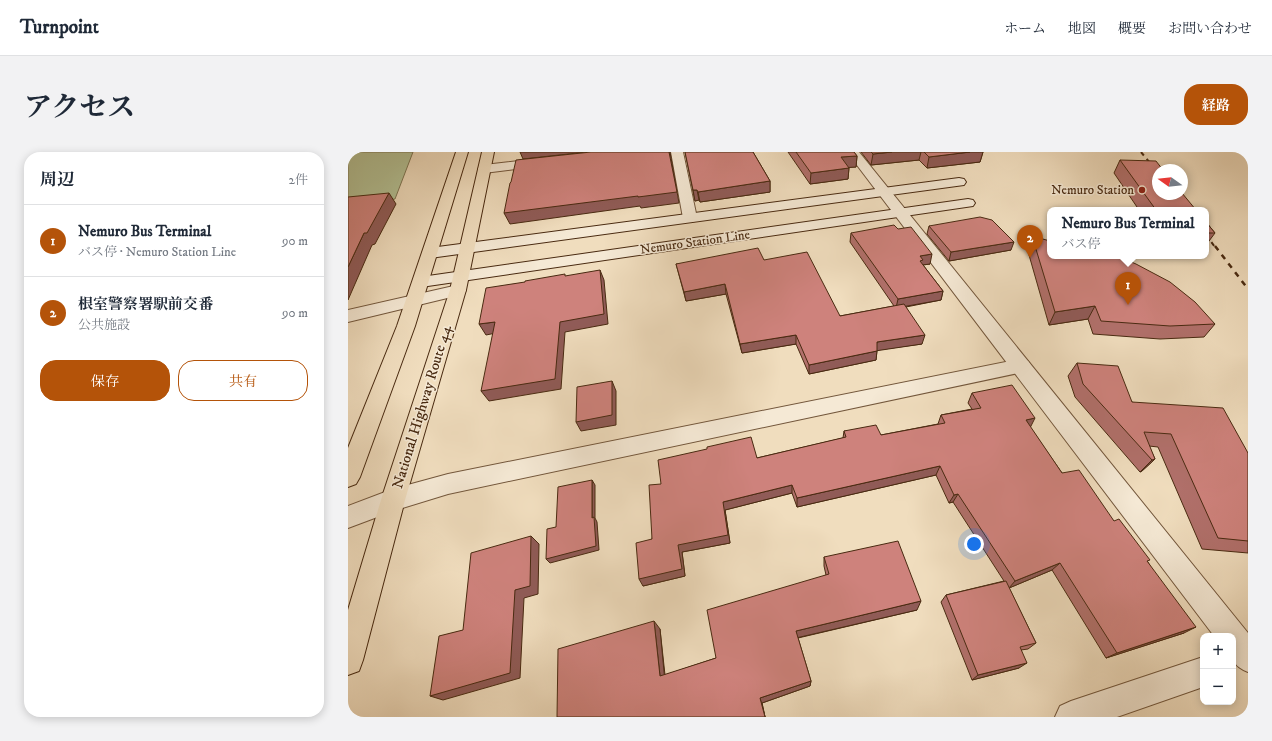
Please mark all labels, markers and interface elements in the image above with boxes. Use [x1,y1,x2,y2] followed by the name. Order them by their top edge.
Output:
[20,16,99,39] text: Turnpoint
[1004,20,1046,38] text: ホーム
[1068,20,1096,38] text: 地図
[1118,20,1146,38] text: 概要
[1168,20,1252,38] text: お問い合わせ
[1184,84,1248,125] button: 経路
[24,90,135,125] text: アクセス
[1152,164,1188,200] north arrow
[40,169,74,191] text: 周辺
[289,172,308,188] text: 2件
[1051,182,1134,198] place label: Nemuro Station
[1137,185,1147,195] marker: Nemuro Station
[1047,207,1209,259] popup
[1061,214,1195,233] text: Nemuro Bus Terminal
[78,222,211,241] text: Nemuro Bus Terminal
[1017,225,1043,258] pin: 2
[639,226,751,258] street label: Nemuro Station Line
[51,233,55,249] text: 1
[282,233,308,249] text: 90 m
[1061,236,1100,252] text: バス停
[78,244,236,260] text: バス停 · Nemuro Station Line
[1115,272,1141,305] pin: 1
[78,295,213,314] text: 根室警察署駅前交番
[50,305,56,321] text: 2
[282,305,308,321] text: 90 m
[78,317,130,333] text: 公共施設
[388,323,456,491] street label: National Highway Route 44
[40,360,170,401] button: 保存
[178,360,308,401] button: 共有
[964,534,984,554] your location
[1200,633,1236,705] map controls
[1200,633,1236,669] button: +
[1200,669,1236,705] button: −

